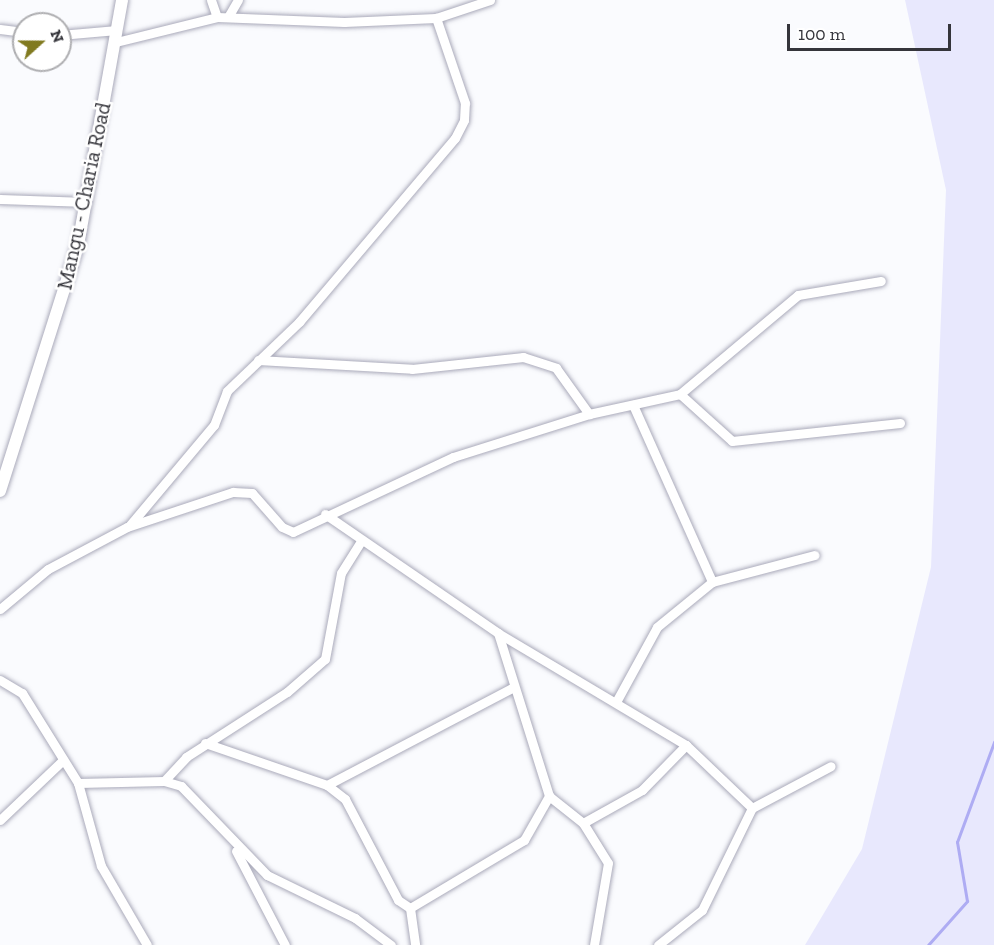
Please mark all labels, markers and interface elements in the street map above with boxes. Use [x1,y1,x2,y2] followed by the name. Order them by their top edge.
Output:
[12,12,72,72] north arrow
[790,12,954,50] scale bar
[798,23,845,45] text: 100 m
[46,27,68,45] text: N
[52,100,116,292] street label: Mangu - Charia Road

